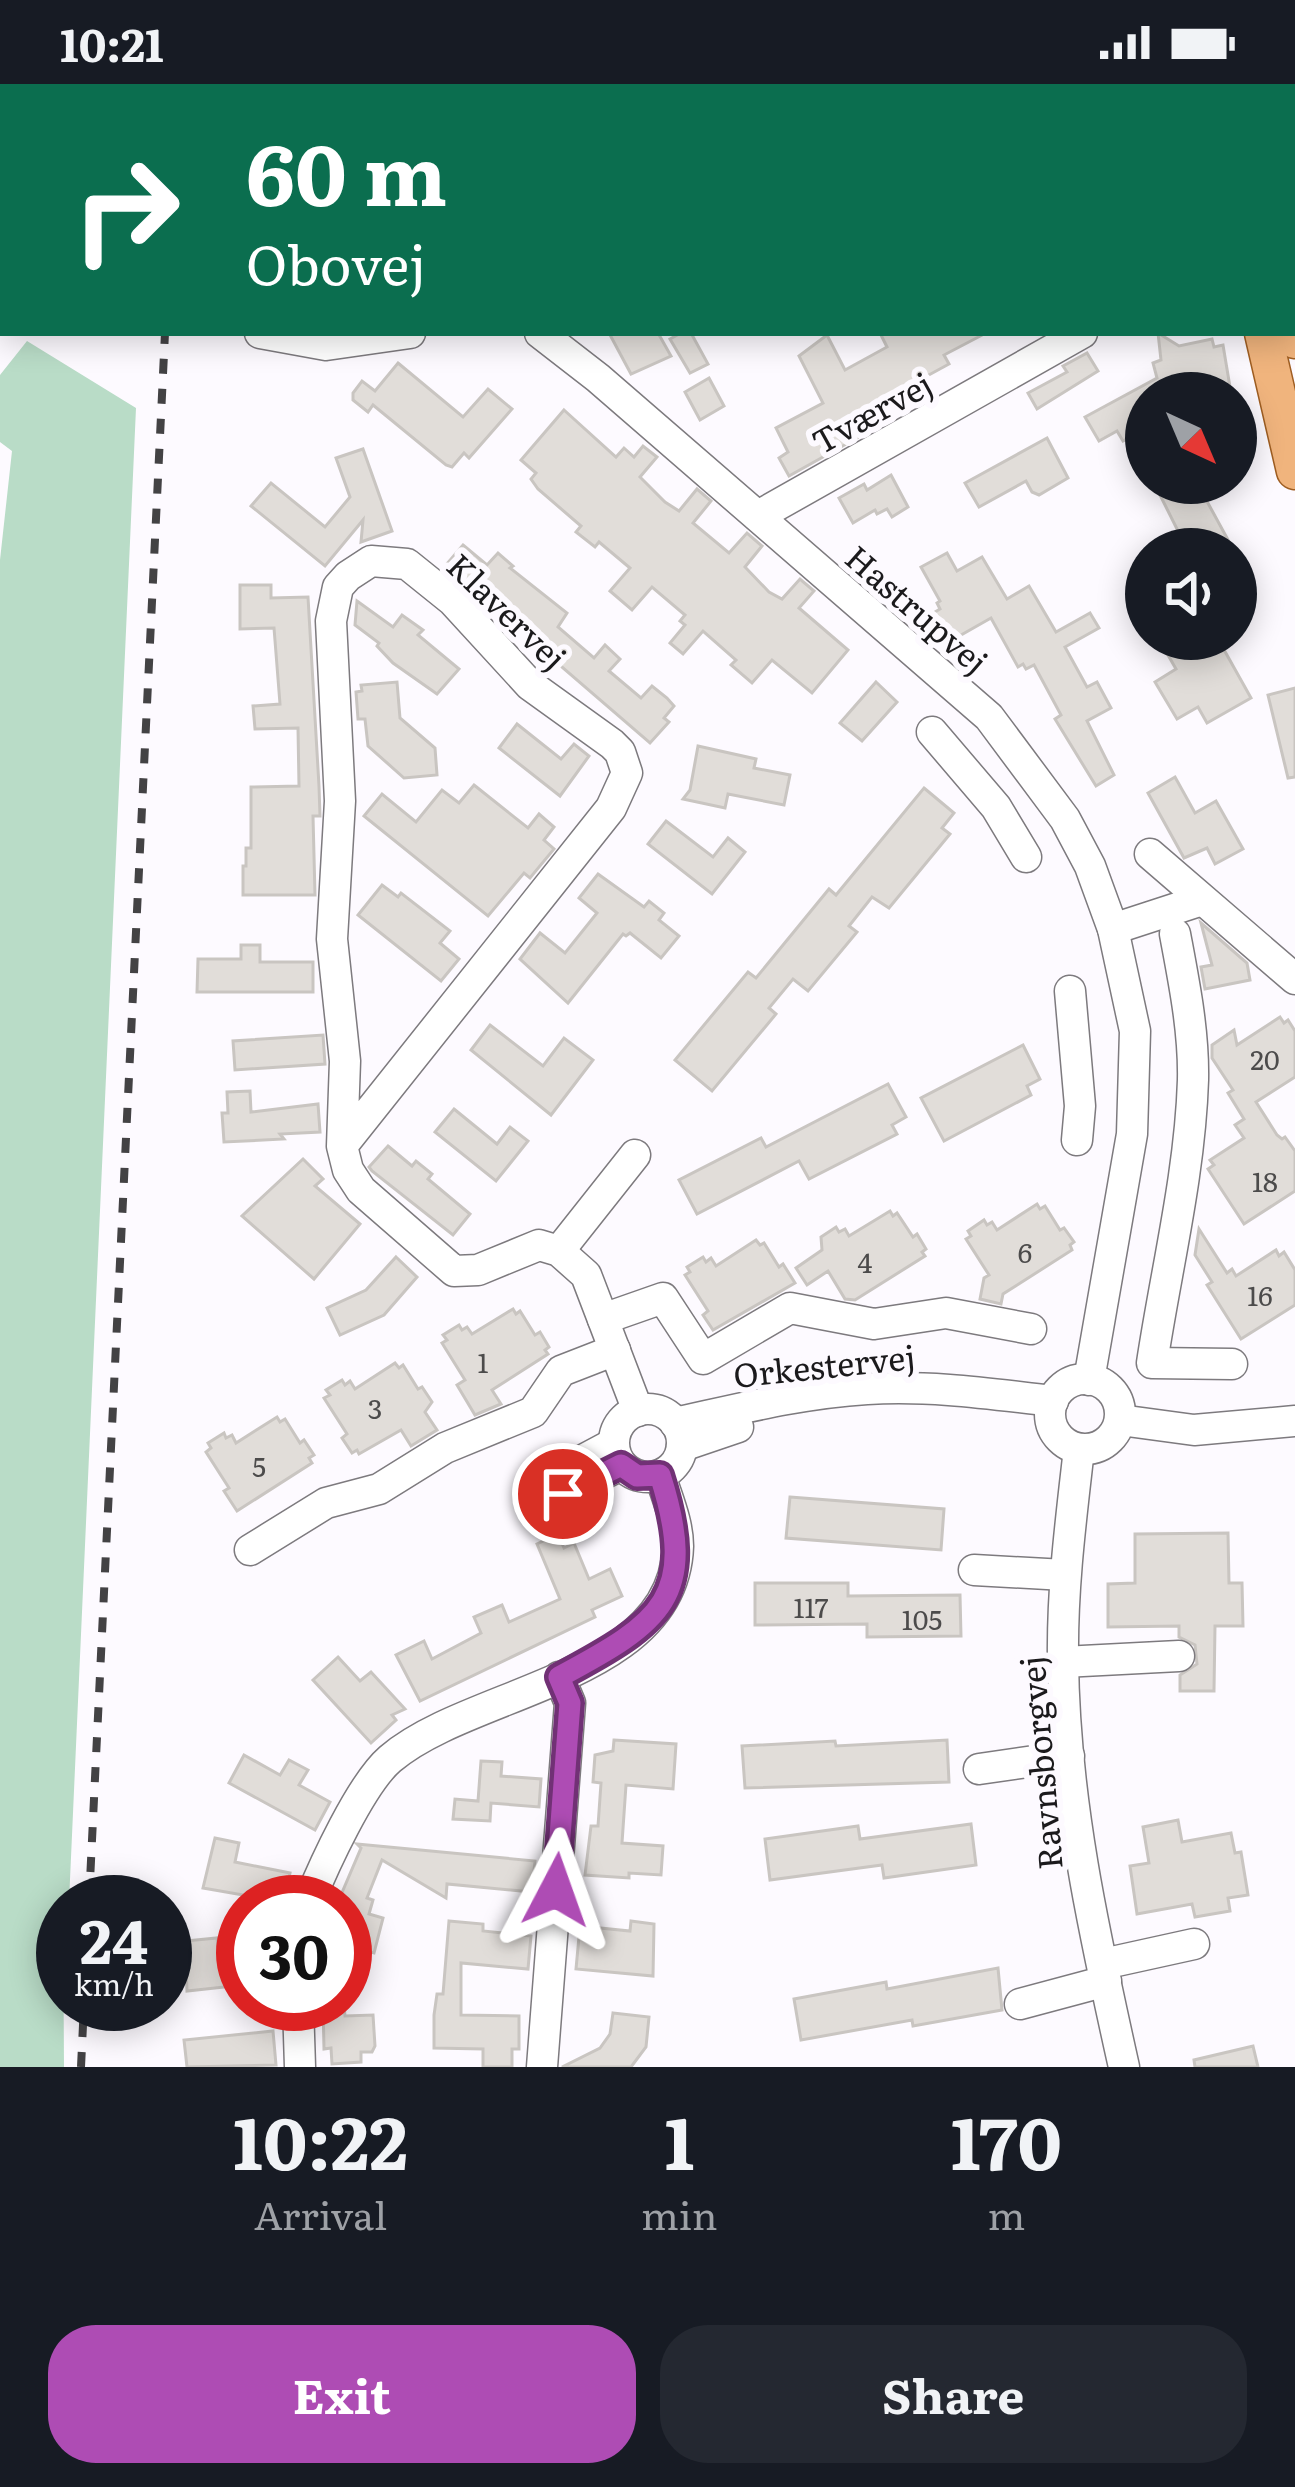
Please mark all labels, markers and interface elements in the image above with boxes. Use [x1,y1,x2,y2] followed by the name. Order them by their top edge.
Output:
[60,9,164,76] text: 10:21
[246,107,447,232] text: 60 m
[48,132,204,288] icon: right
[246,221,426,302] text: Obovej
[802,358,940,464] street label: Tværvej
[1125,372,1257,504] north arrow
[1125,372,1257,660] map controls
[1125,528,1257,660] button: sound
[836,532,1000,684] street label: Hastrupvej
[437,540,579,680] street label: Klavervej
[1250,1038,1280,1078] house number: 20
[1252,1160,1278,1200] house number: 18
[1018,1231,1032,1271] house number: 6
[858,1241,873,1281] house number: 4
[1247,1274,1273,1314] house number: 16
[731,1330,917,1398] street label: Orkestervej
[478,1341,489,1381] house number: 1
[368,1387,382,1427] house number: 3
[512,1443,614,1545] pin
[252,1445,266,1485] house number: 5
[530,1461,596,1527] icon: arrive
[794,1586,829,1626] house number: 117
[902,1598,942,1638] house number: 105
[1005,1654,1073,1872] street label: Ravnsborgvej
[493,1827,619,1953] position arrow
[216,1875,372,2031] speed limit sign: 30
[80,1893,148,1982] text: 24
[74,1961,154,2005] text: km/h
[233,2085,408,2192] text: 10:22
[664,2085,694,2192] text: 1
[951,2085,1062,2192] text: 170
[254,2184,387,2242] text: Arrival
[641,2184,718,2242] text: min
[987,2184,1025,2242] text: m
[48,2325,636,2463] button: Exit
[660,2325,1247,2463] button: Share

